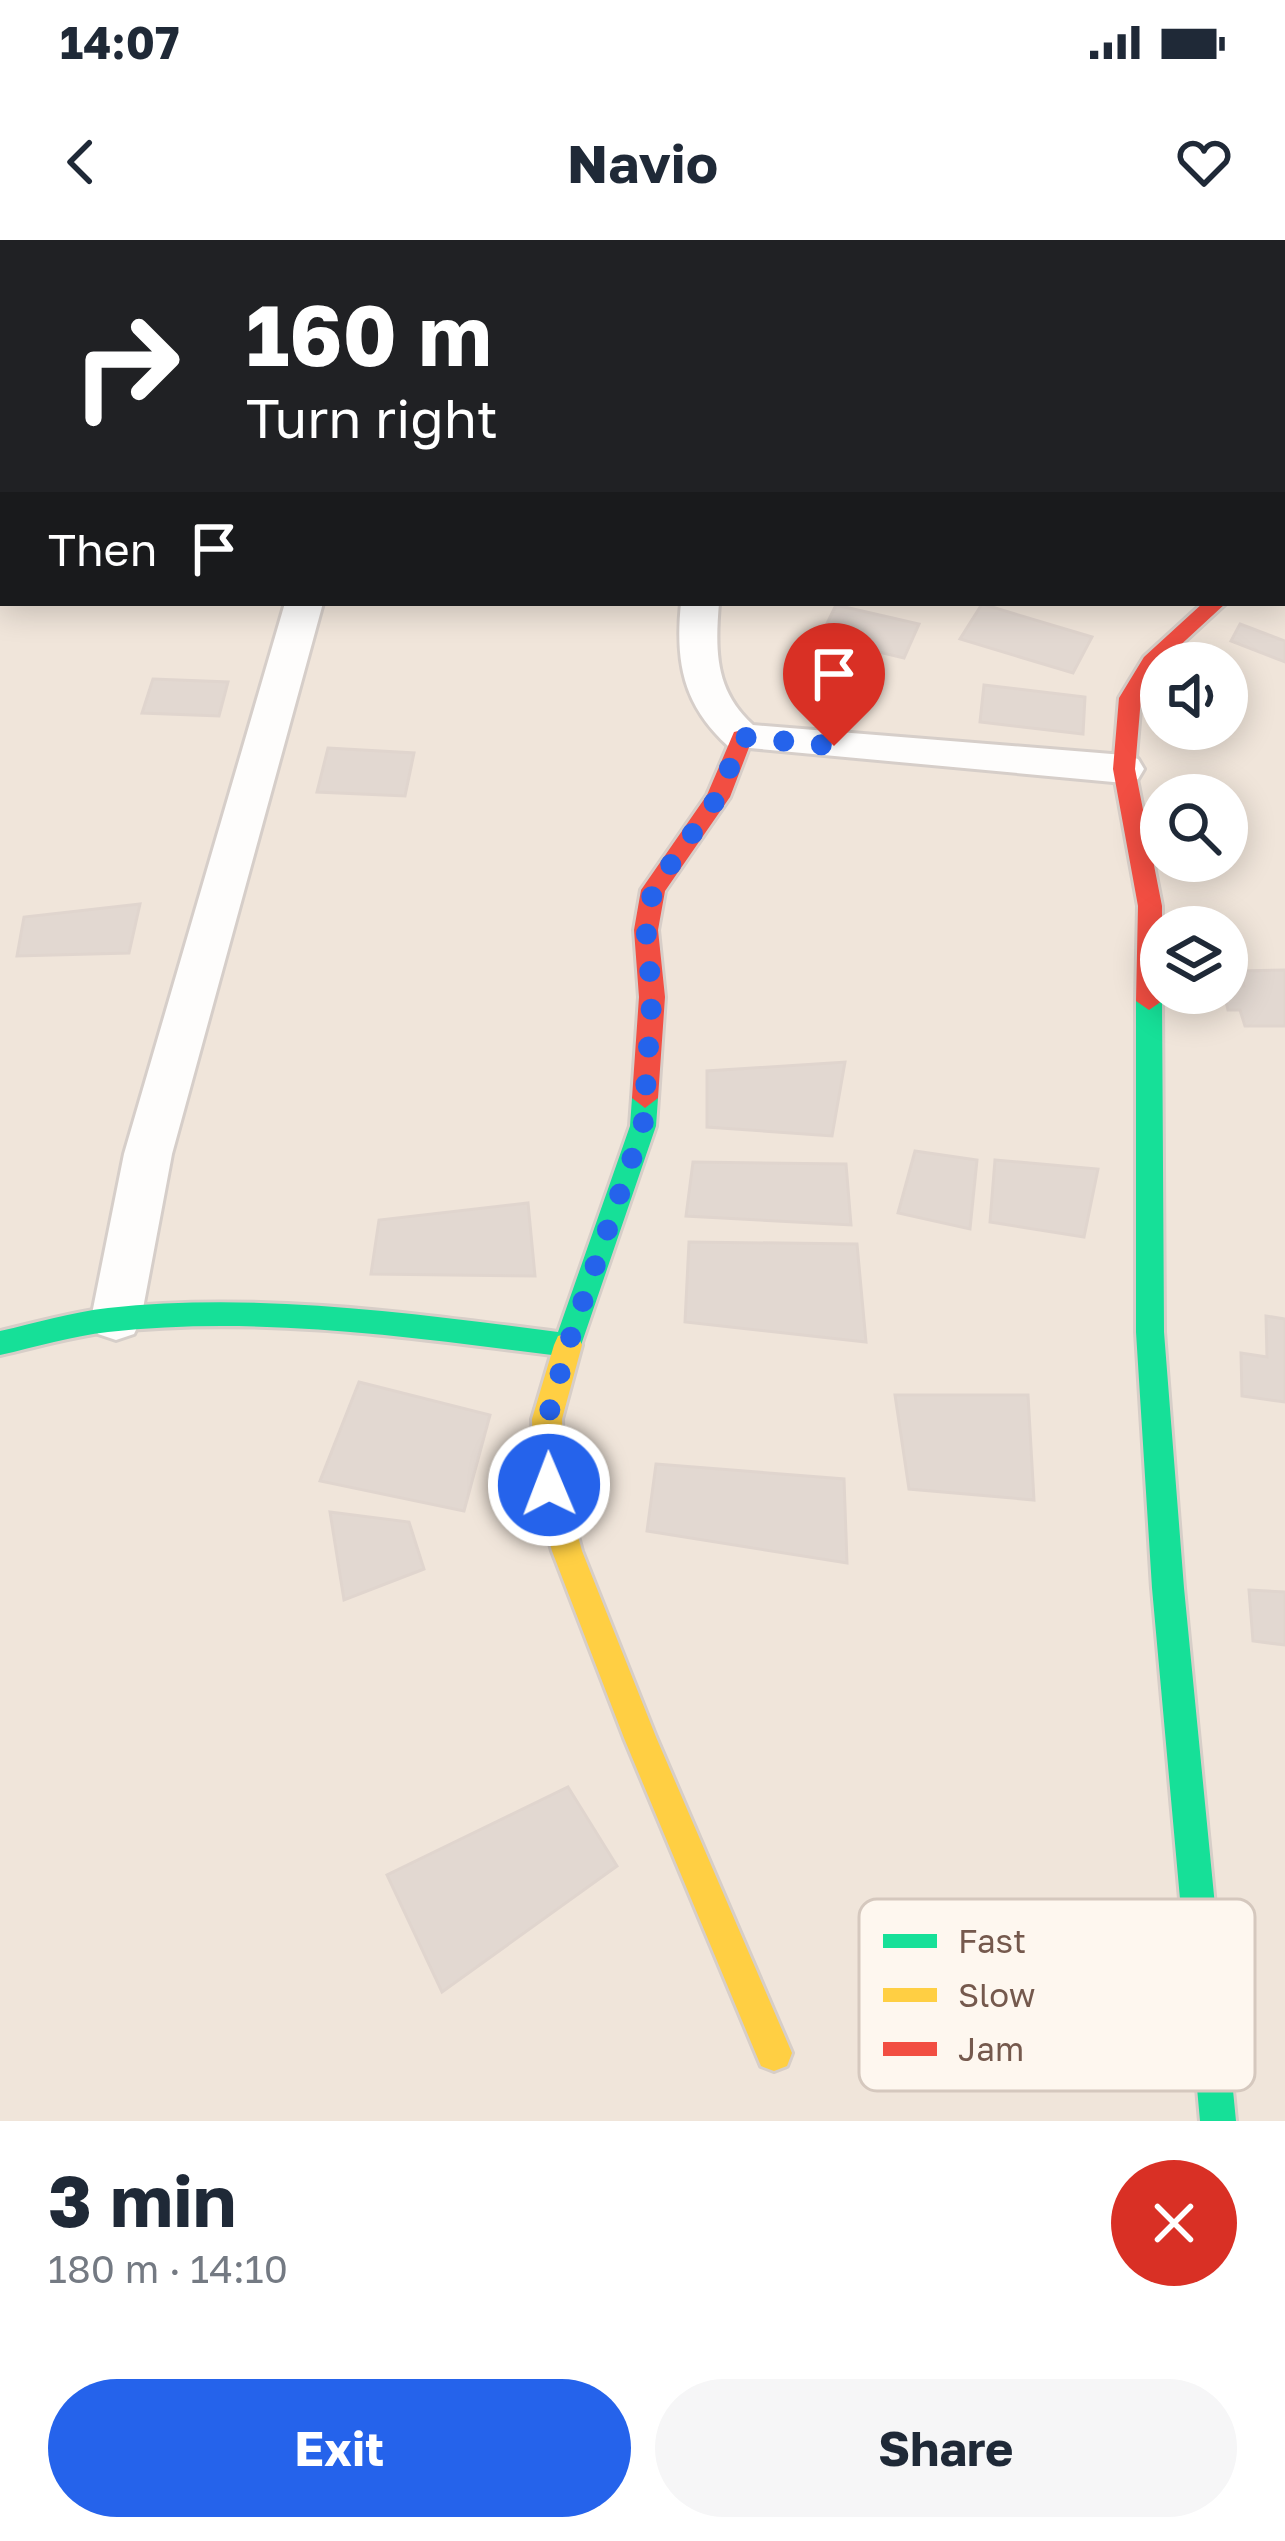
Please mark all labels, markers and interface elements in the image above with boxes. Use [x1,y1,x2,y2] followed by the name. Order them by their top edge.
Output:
[60,15,179,69] text: 14:07
[48,129,114,195] icon: back
[1171,129,1237,195] icon: heart
[567,130,718,195] text: Navio
[246,284,492,384] text: 160 m
[48,288,204,444] icon: right
[246,385,498,450] text: Turn right
[181,516,247,582] icon: arrive
[48,522,157,576] text: Then
[783,623,885,746] pin
[801,641,867,707] icon: arrive
[1140,642,1248,1014] map controls
[1140,642,1248,750] button: sound
[1140,774,1248,882] button: search
[1140,906,1248,1014] button: layers
[486,1422,612,1548] position arrow
[859,1899,1255,2091] legend
[958,1921,1026,1960] text: Fast
[958,1975,1036,2014] text: Slow
[958,2029,1024,2068] text: Jam
[48,2156,236,2243] text: 3 min
[1111,2160,1237,2286] button: close
[48,2245,288,2292] text: 180 m · 14:10
[48,2379,631,2517] button: Exit
[655,2379,1237,2517] button: Share

